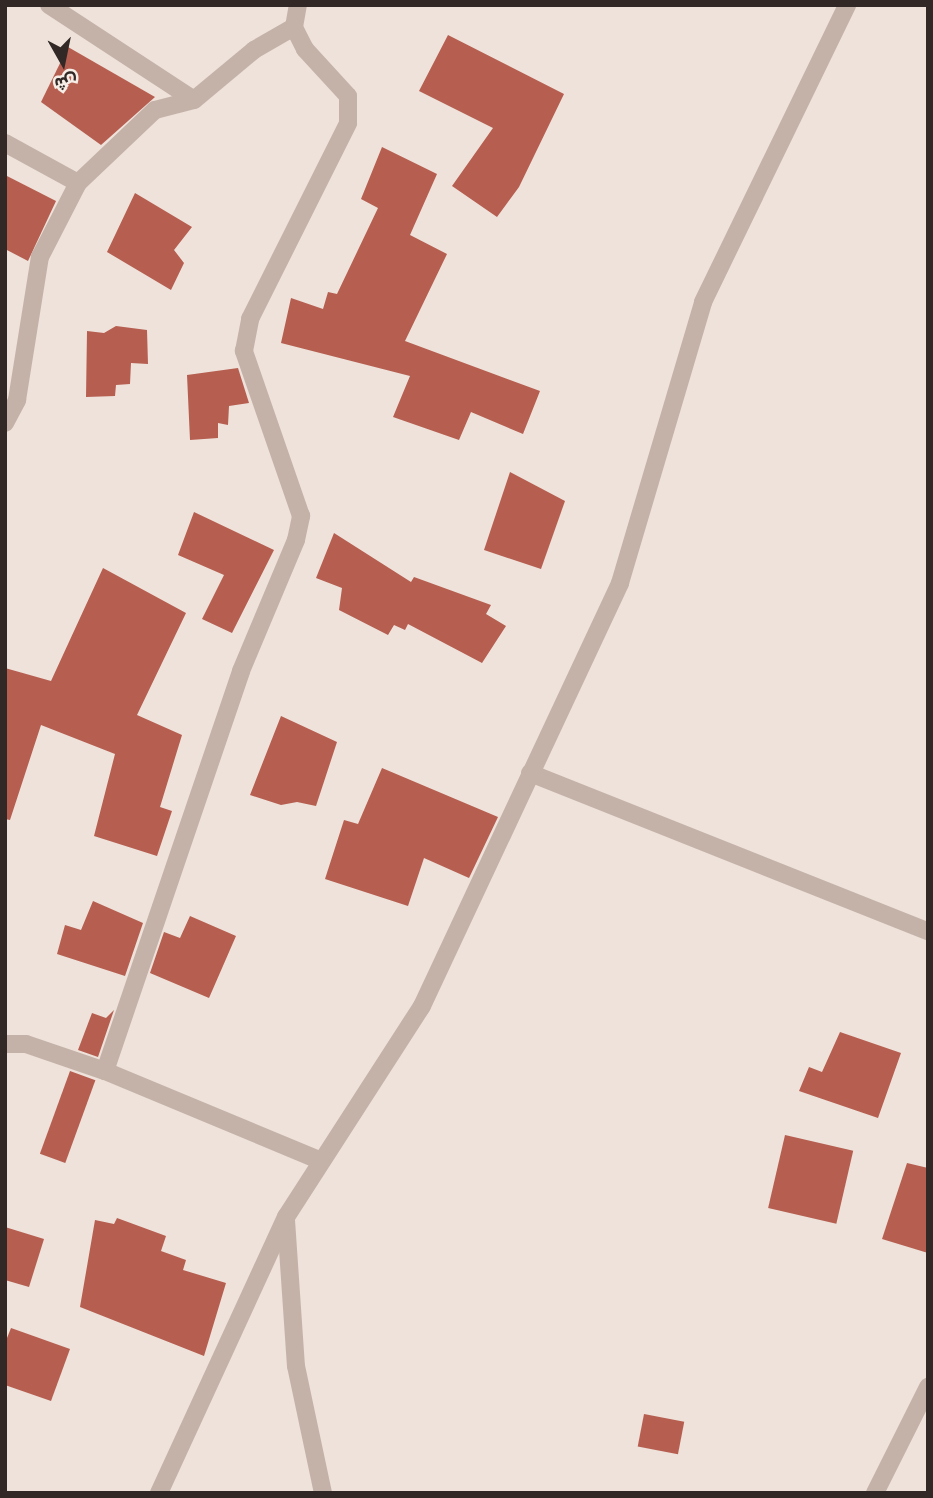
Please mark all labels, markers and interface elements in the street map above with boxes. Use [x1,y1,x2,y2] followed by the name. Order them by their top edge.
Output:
[28,28,98,98] north arrow
[53,70,79,97] text: ش

